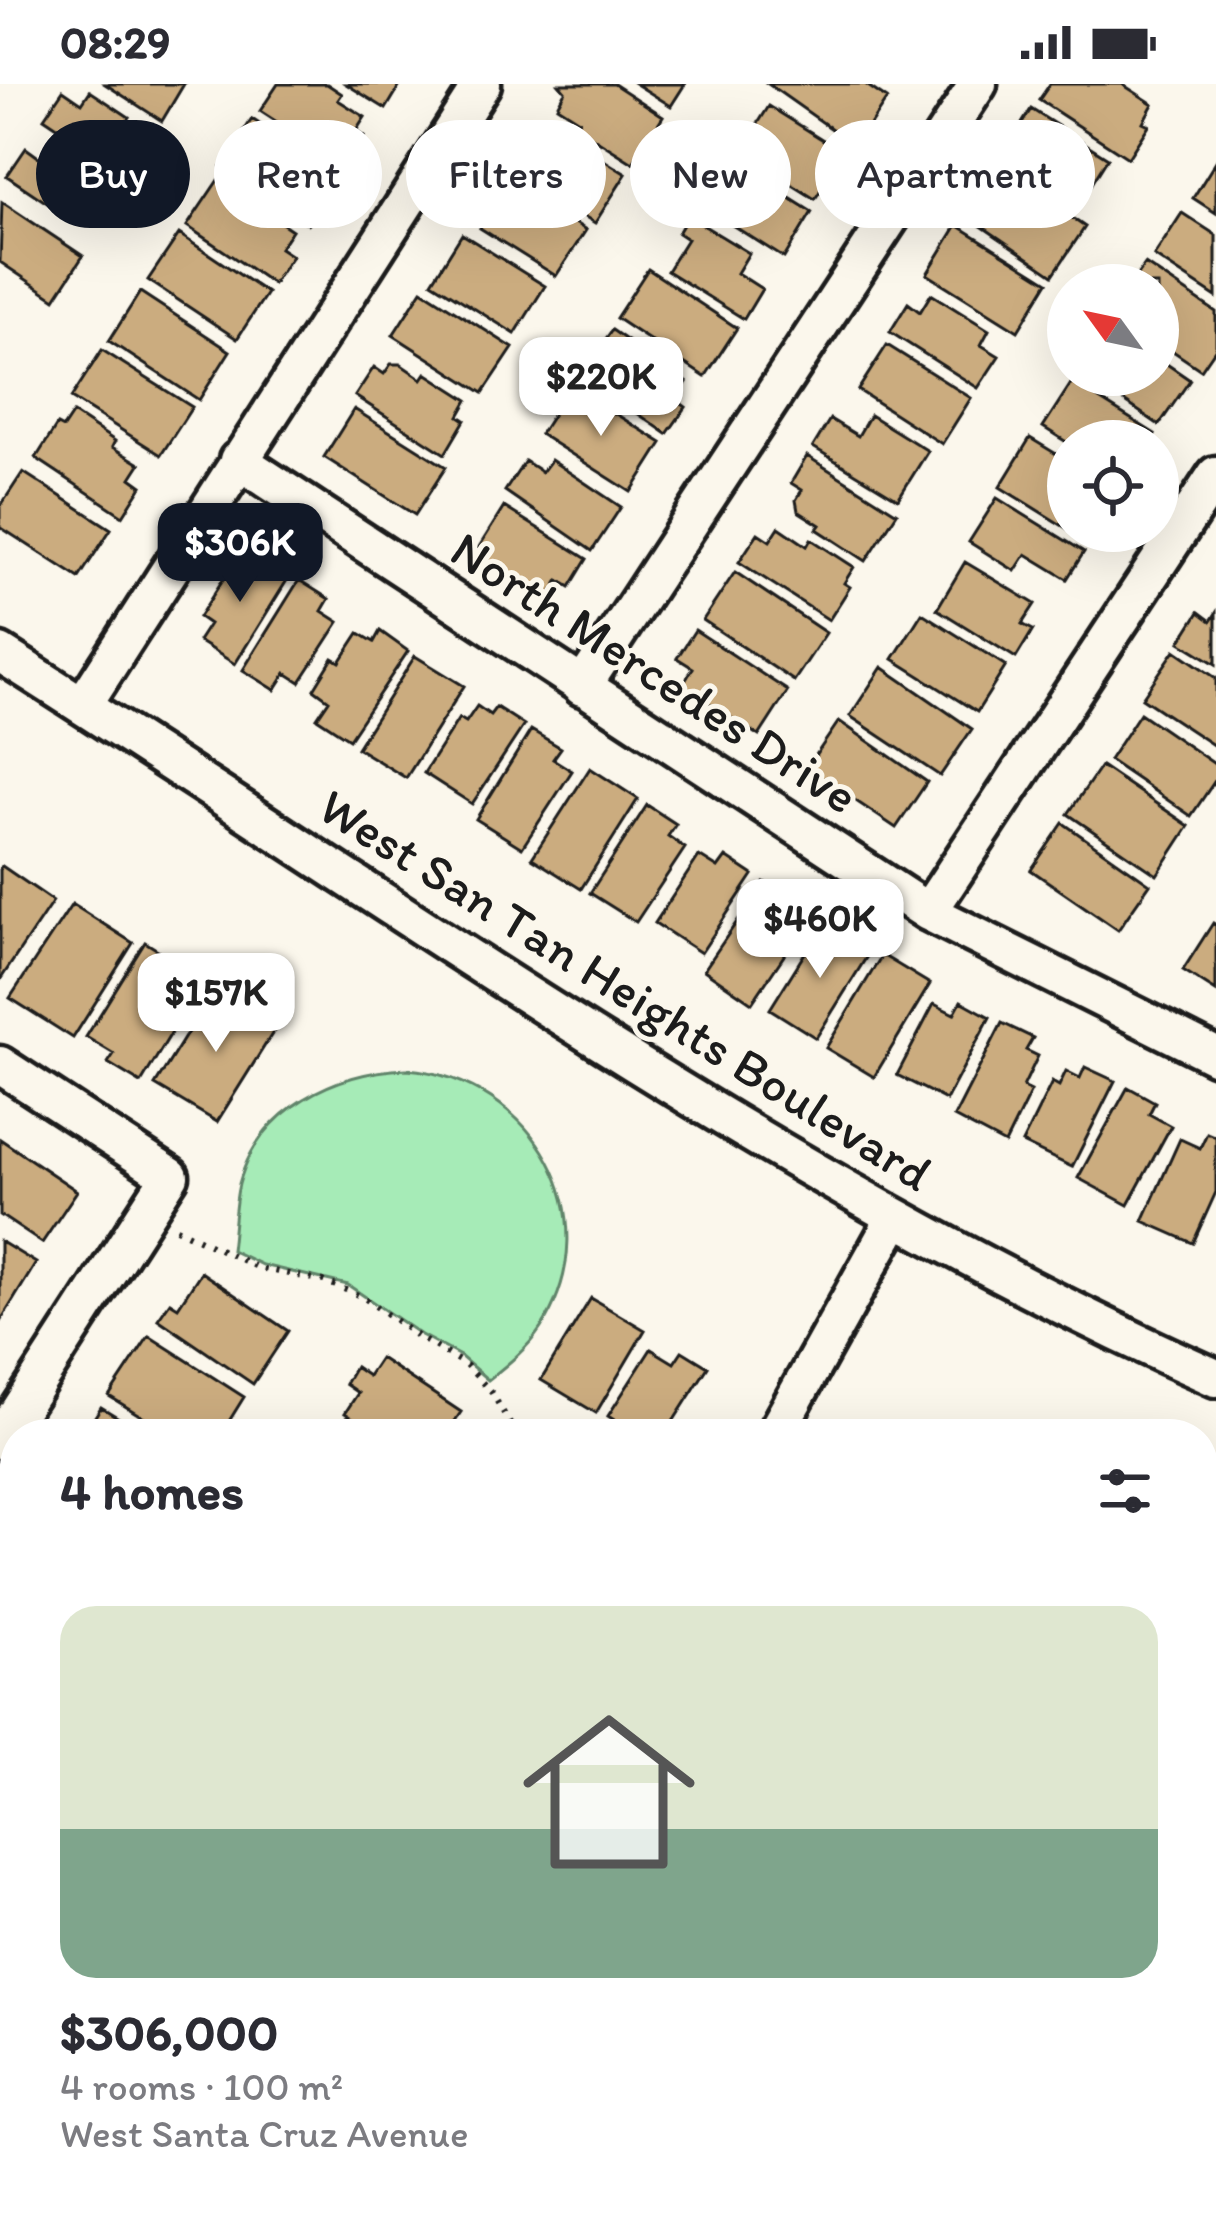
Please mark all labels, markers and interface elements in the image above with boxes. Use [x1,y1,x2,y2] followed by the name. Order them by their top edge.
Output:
[60,15,171,69] text: 08:29
[36,120,190,228] chip: Buy
[214,120,382,228] chip: Rent
[406,120,606,228] chip: Filters
[630,120,791,228] chip: New
[815,120,1095,228] chip: Apartment
[1047,264,1179,396] north arrow
[1047,264,1179,552] map controls
[517,337,685,439] pin: $220K
[546,352,656,399] text: $220K
[1047,420,1179,552] button: locate
[156,503,324,605] pin: $306K
[185,518,295,565] text: $306K
[440,518,869,827] street label: North Mercedes Drive
[308,775,944,1204] street label: West San Tan Heights Boulevard
[736,879,904,981] pin: $460K
[764,894,876,941] text: $460K
[132,953,300,1055] pin: $157K
[165,968,267,1015] text: $157K
[1092,1458,1158,1524] icon: filters
[60,1461,244,1522] text: 4 homes
[501,1684,717,1900] icon: home
[60,2002,278,2063] text: $306,000
[60,2063,343,2110] text: 4 rooms · 100 m²
[60,2110,469,2157] text: West Santa Cruz Avenue

